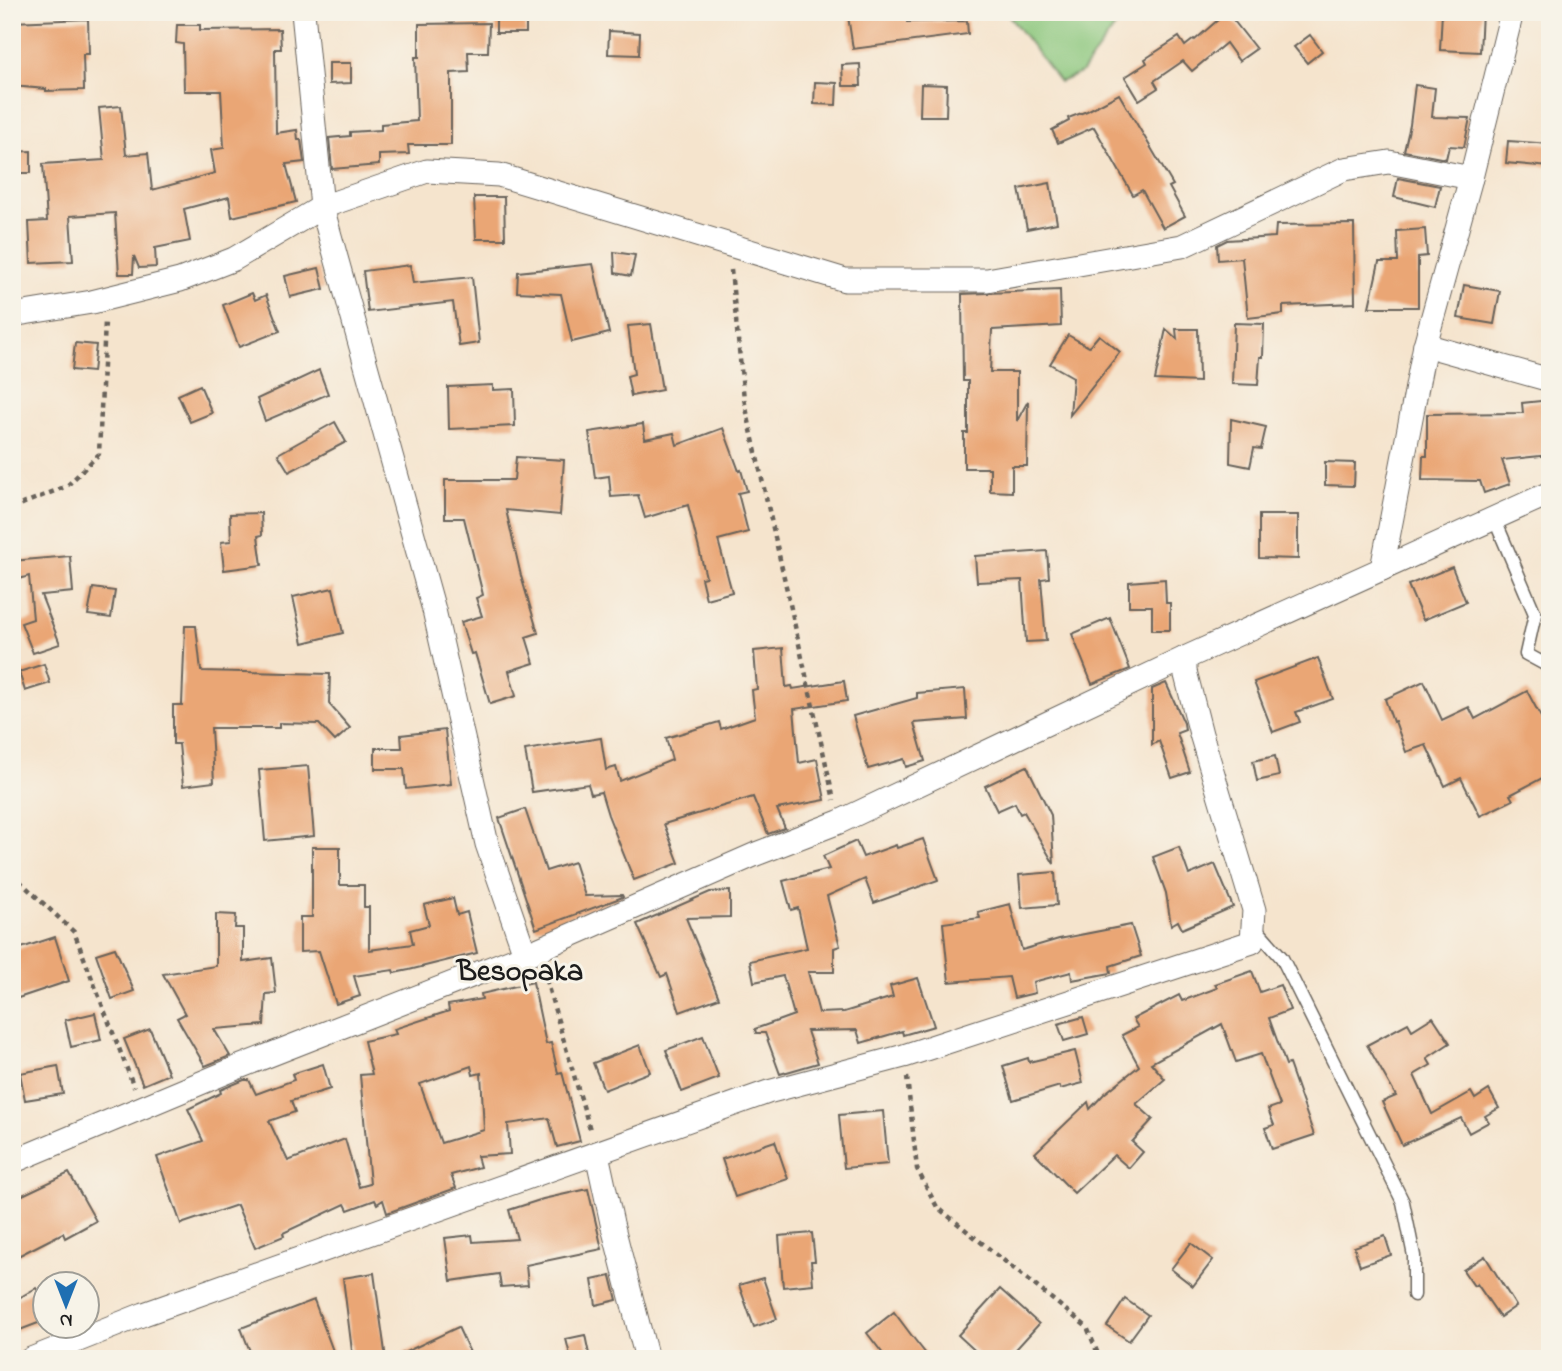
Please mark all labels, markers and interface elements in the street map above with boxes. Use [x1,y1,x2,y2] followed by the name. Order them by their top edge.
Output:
[455,951,583,995] district label: Besopaka
[32,1270,102,1340] north arrow
[59,1306,72,1333] text: N

